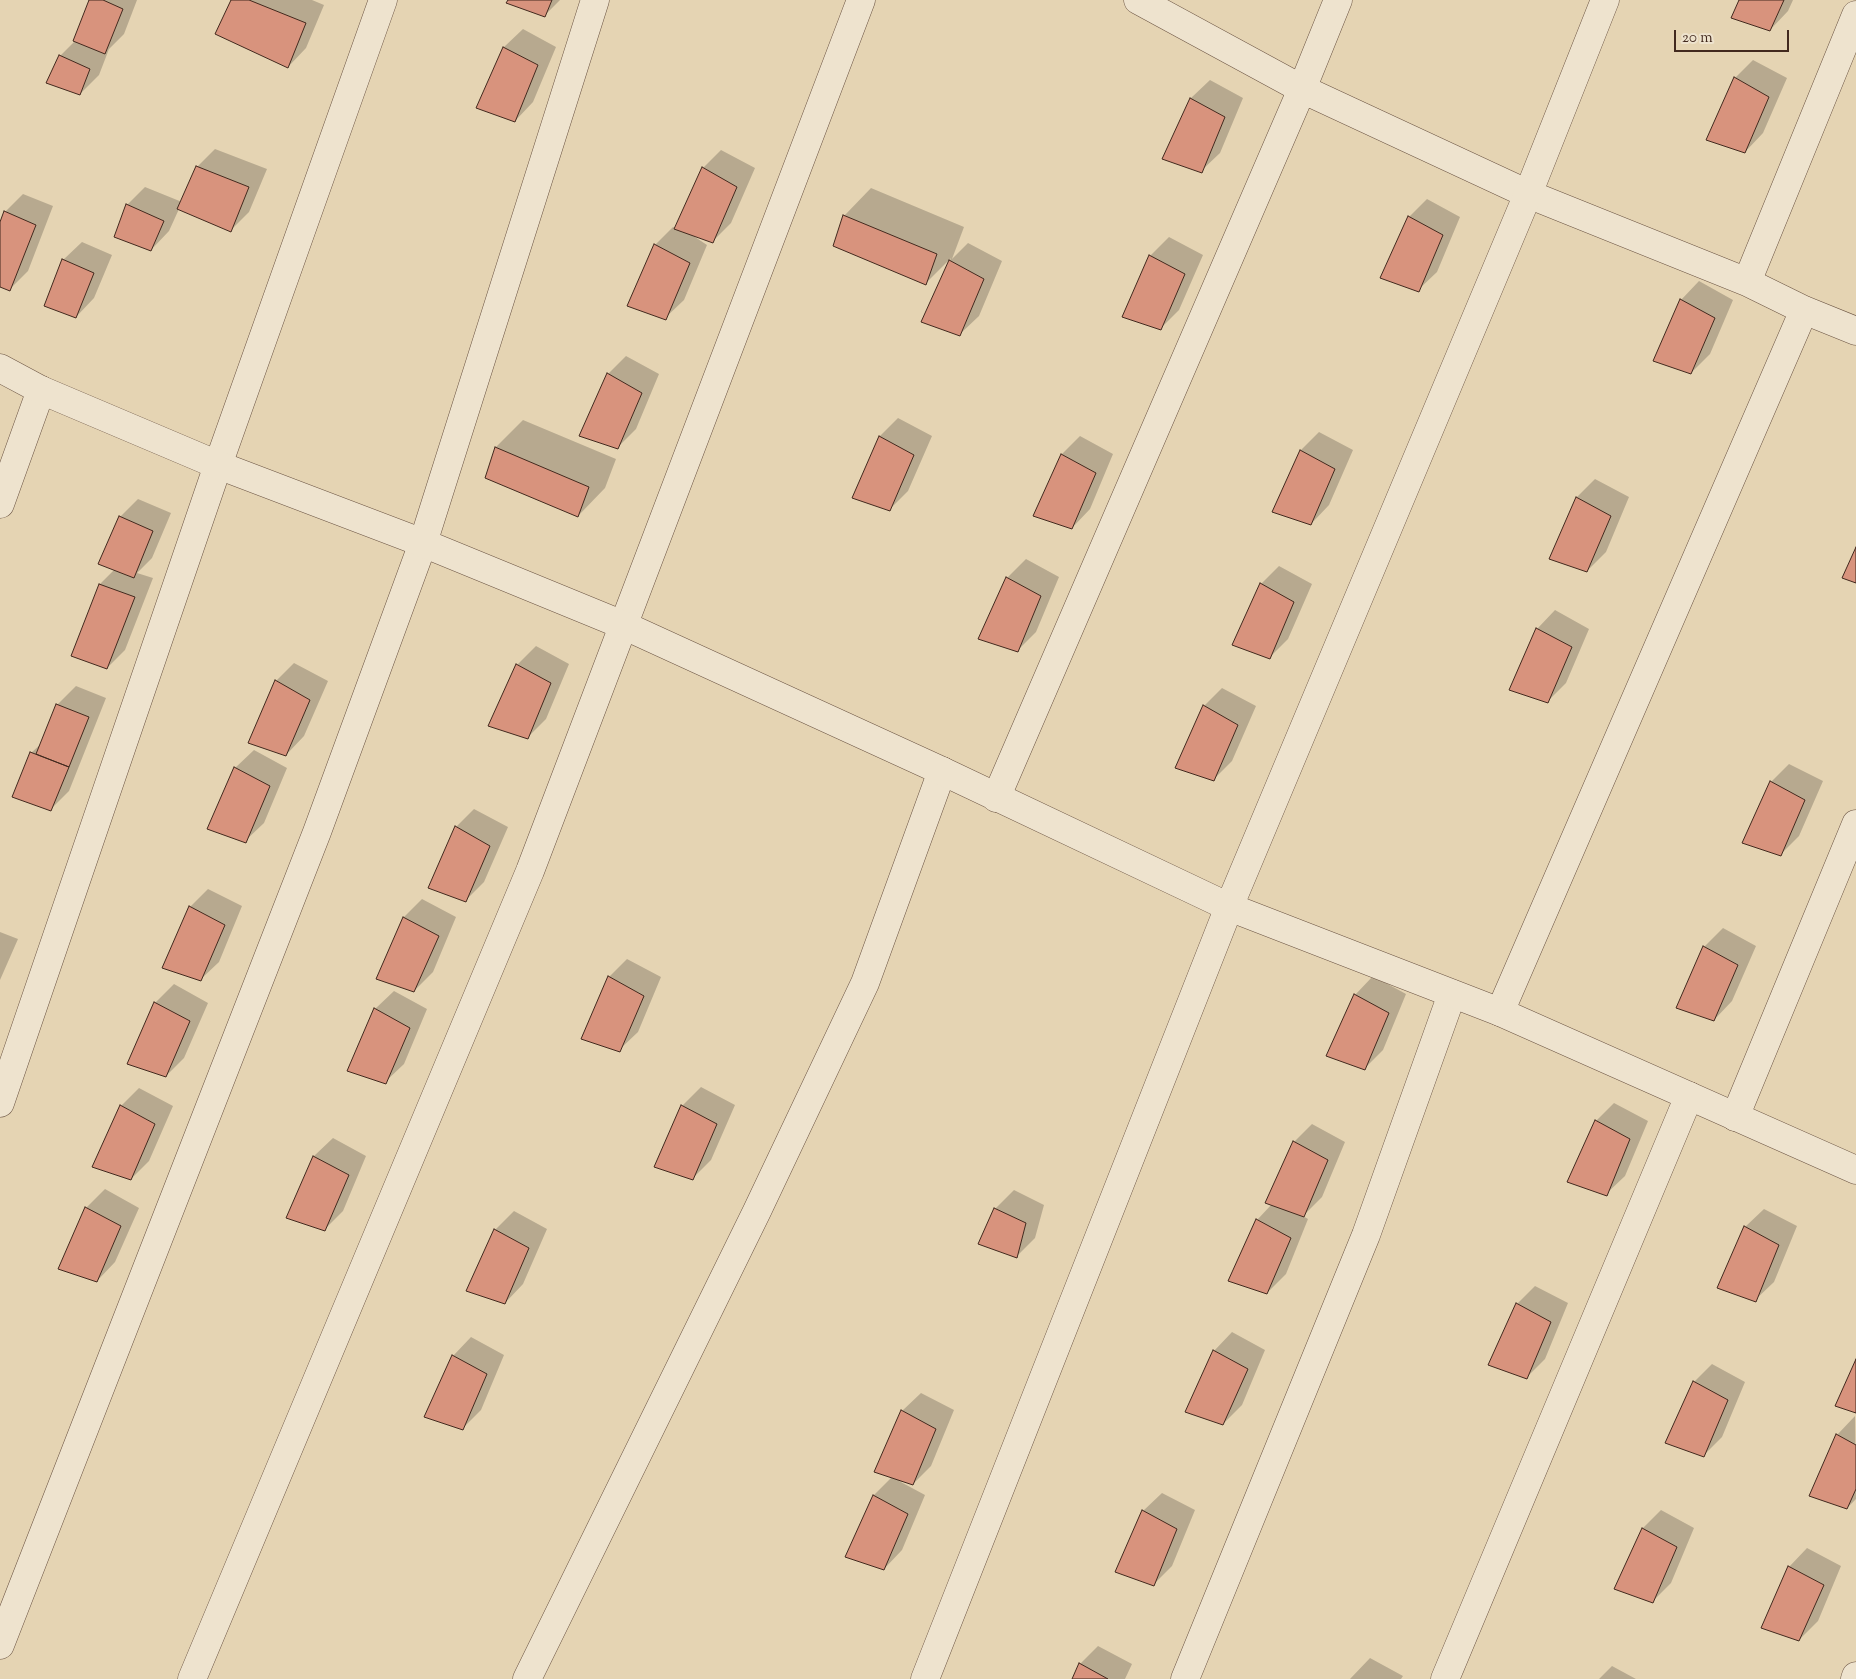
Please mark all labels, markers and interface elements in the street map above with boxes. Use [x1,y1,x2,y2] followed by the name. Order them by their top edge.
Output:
[1676,20,1791,52] scale bar
[1682,28,1713,49] text: 20 m

